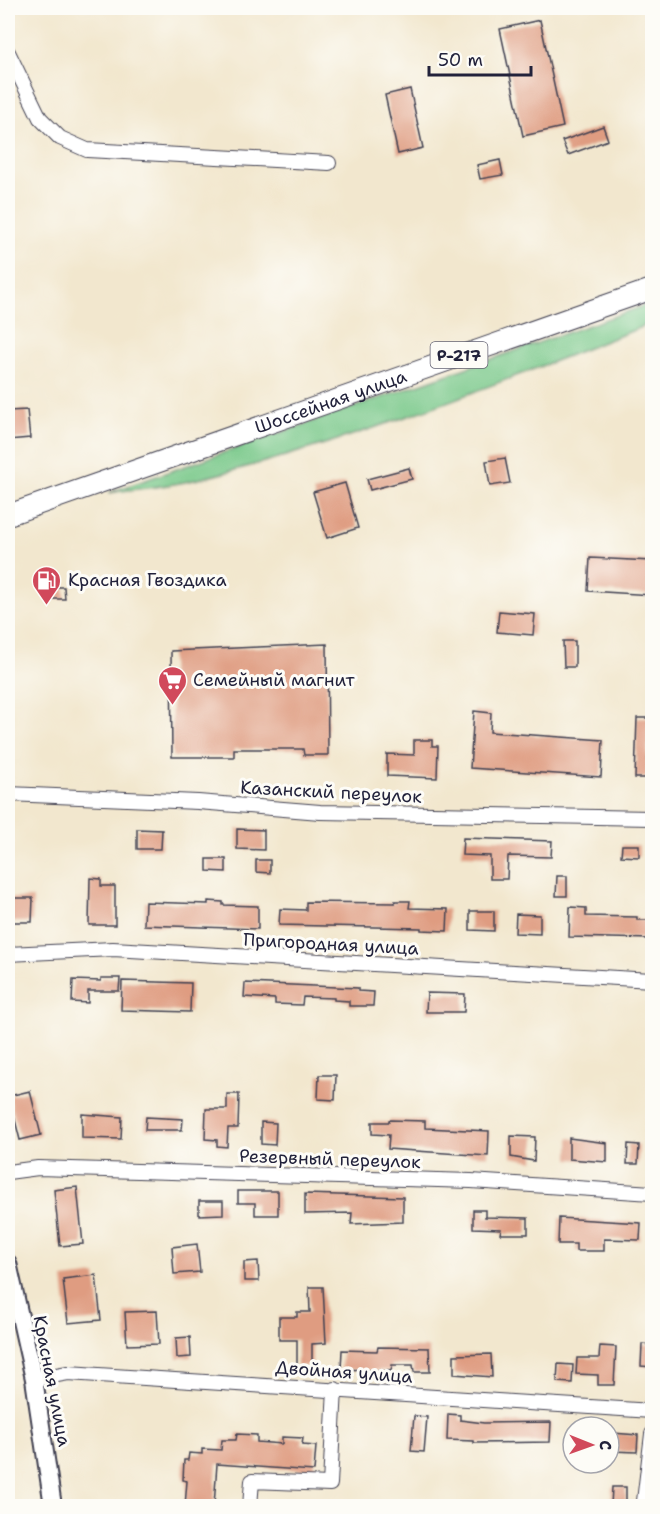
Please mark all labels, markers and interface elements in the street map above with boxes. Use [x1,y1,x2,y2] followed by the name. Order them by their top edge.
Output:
[429,39,531,77] scale bar
[438,48,483,72] text: 50 m
[430,342,488,368] road number: Р-217
[252,364,410,439] street label: Шоссейная улица
[31,564,63,606] fuel station icon: Красная Гвоздика
[68,568,227,592] place label: Красная Гвоздика
[156,664,188,706] supermarket icon: Семейный магнит
[193,668,356,692] place label: Семейный магнит
[240,775,423,809] street label: Казанский переулок
[243,927,419,961] street label: Пригородная улица
[239,1144,422,1174] street label: Резервный переулок
[28,1313,76,1449] street label: Красная улица
[275,1355,413,1389] street label: Двойная улица
[561,1415,621,1475] north arrow
[595,1440,616,1451] text: С

